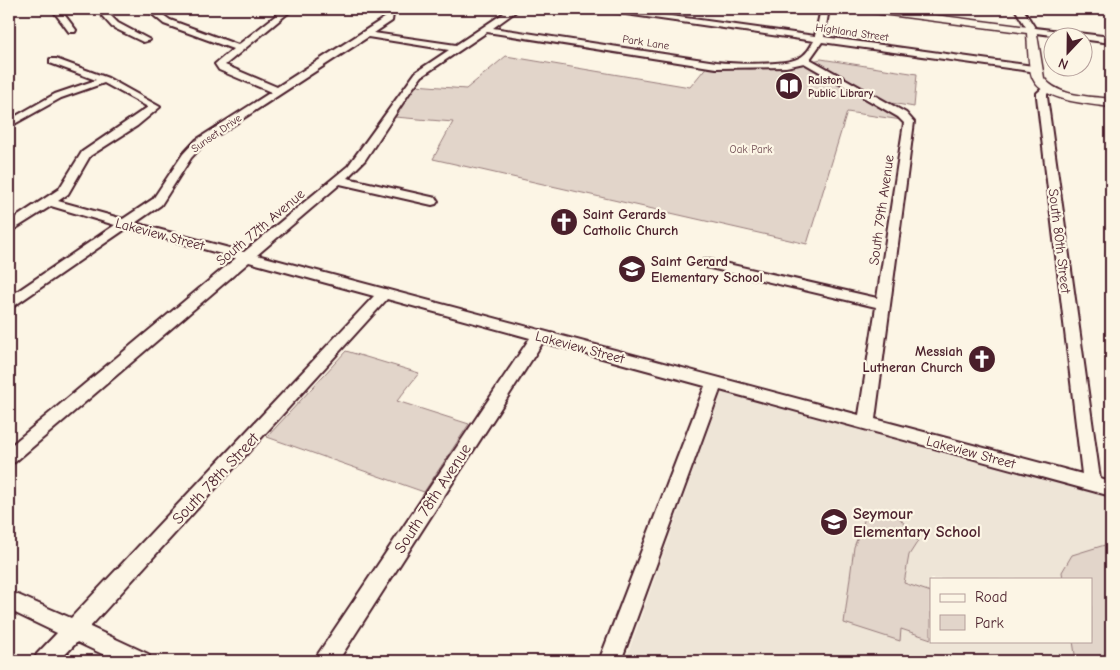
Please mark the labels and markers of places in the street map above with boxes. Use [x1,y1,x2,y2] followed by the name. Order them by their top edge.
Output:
[774,71,804,101] library icon: Ralston Public Library
[808,74,873,100] place label: Ralston Public Library
[583,206,678,239] place label: Saint Gerards Catholic Church
[549,207,579,237] church icon: Saint Gerards Catholic Church
[651,253,763,286] place label: Saint Gerard Elementary School
[617,254,647,284] school or university icon: Saint Gerard Elementary School
[863,343,963,376] place label: Messiah Lutheran Church
[967,344,997,374] church icon: Messiah Lutheran Church
[853,505,981,541] place label: Seymour Elementary School
[819,507,849,537] school or university icon: Seymour Elementary School

